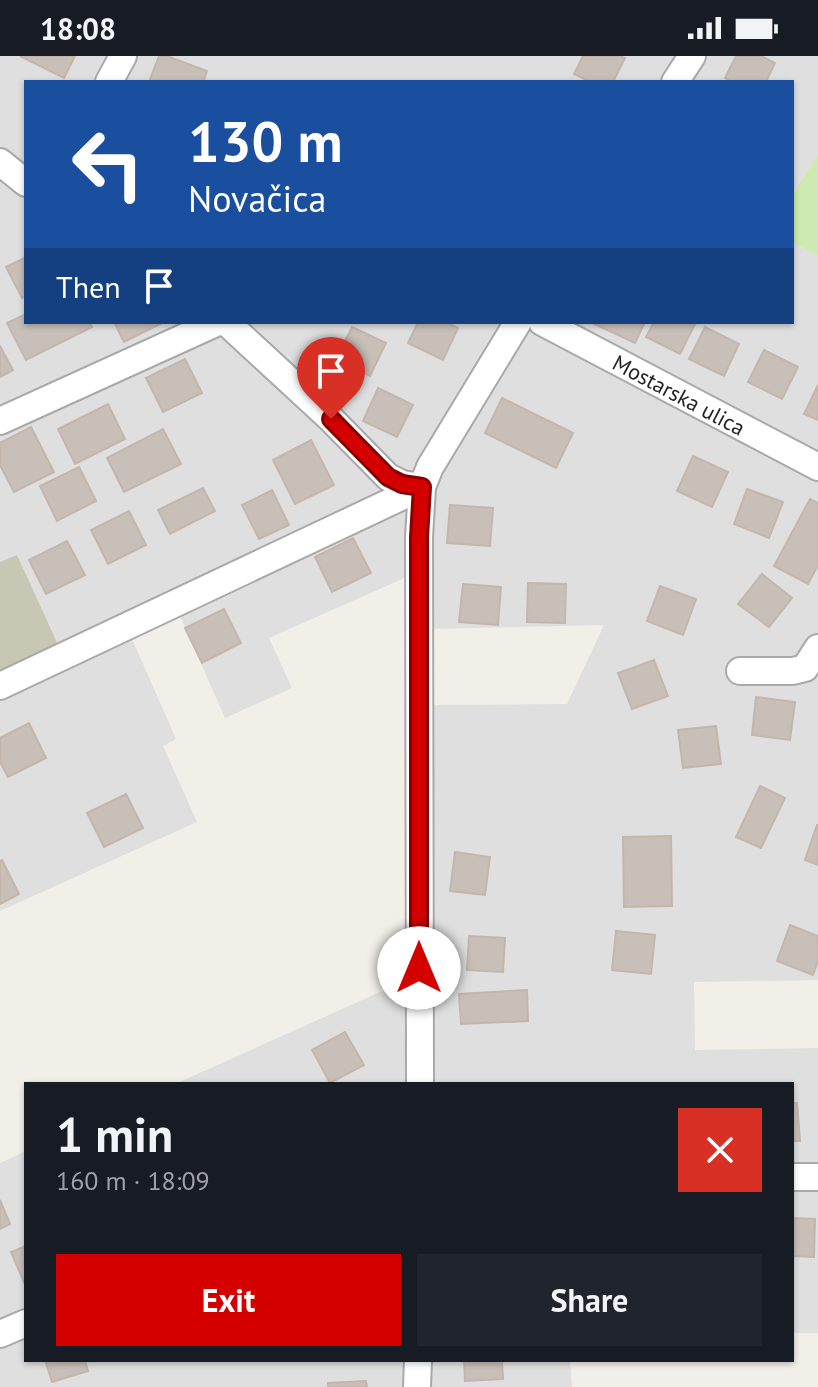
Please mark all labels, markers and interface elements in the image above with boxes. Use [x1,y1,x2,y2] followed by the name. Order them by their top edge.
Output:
[40,9,116,48] text: 18:08
[188,105,343,177] text: 130 m
[56,112,160,216] icon: left
[188,175,326,222] text: Novačica
[137,264,181,308] icon: arrive
[56,267,121,306] text: Then
[297,337,365,419] pin
[608,348,750,442] street label: Mostarska ulica
[309,349,353,393] icon: arrive
[377,926,461,1010] position arrow
[56,1103,173,1165] text: 1 min
[678,1108,762,1192] button: close
[56,1164,210,1197] text: 160 m · 18:09
[56,1254,401,1346] button: Exit
[417,1254,762,1346] button: Share

